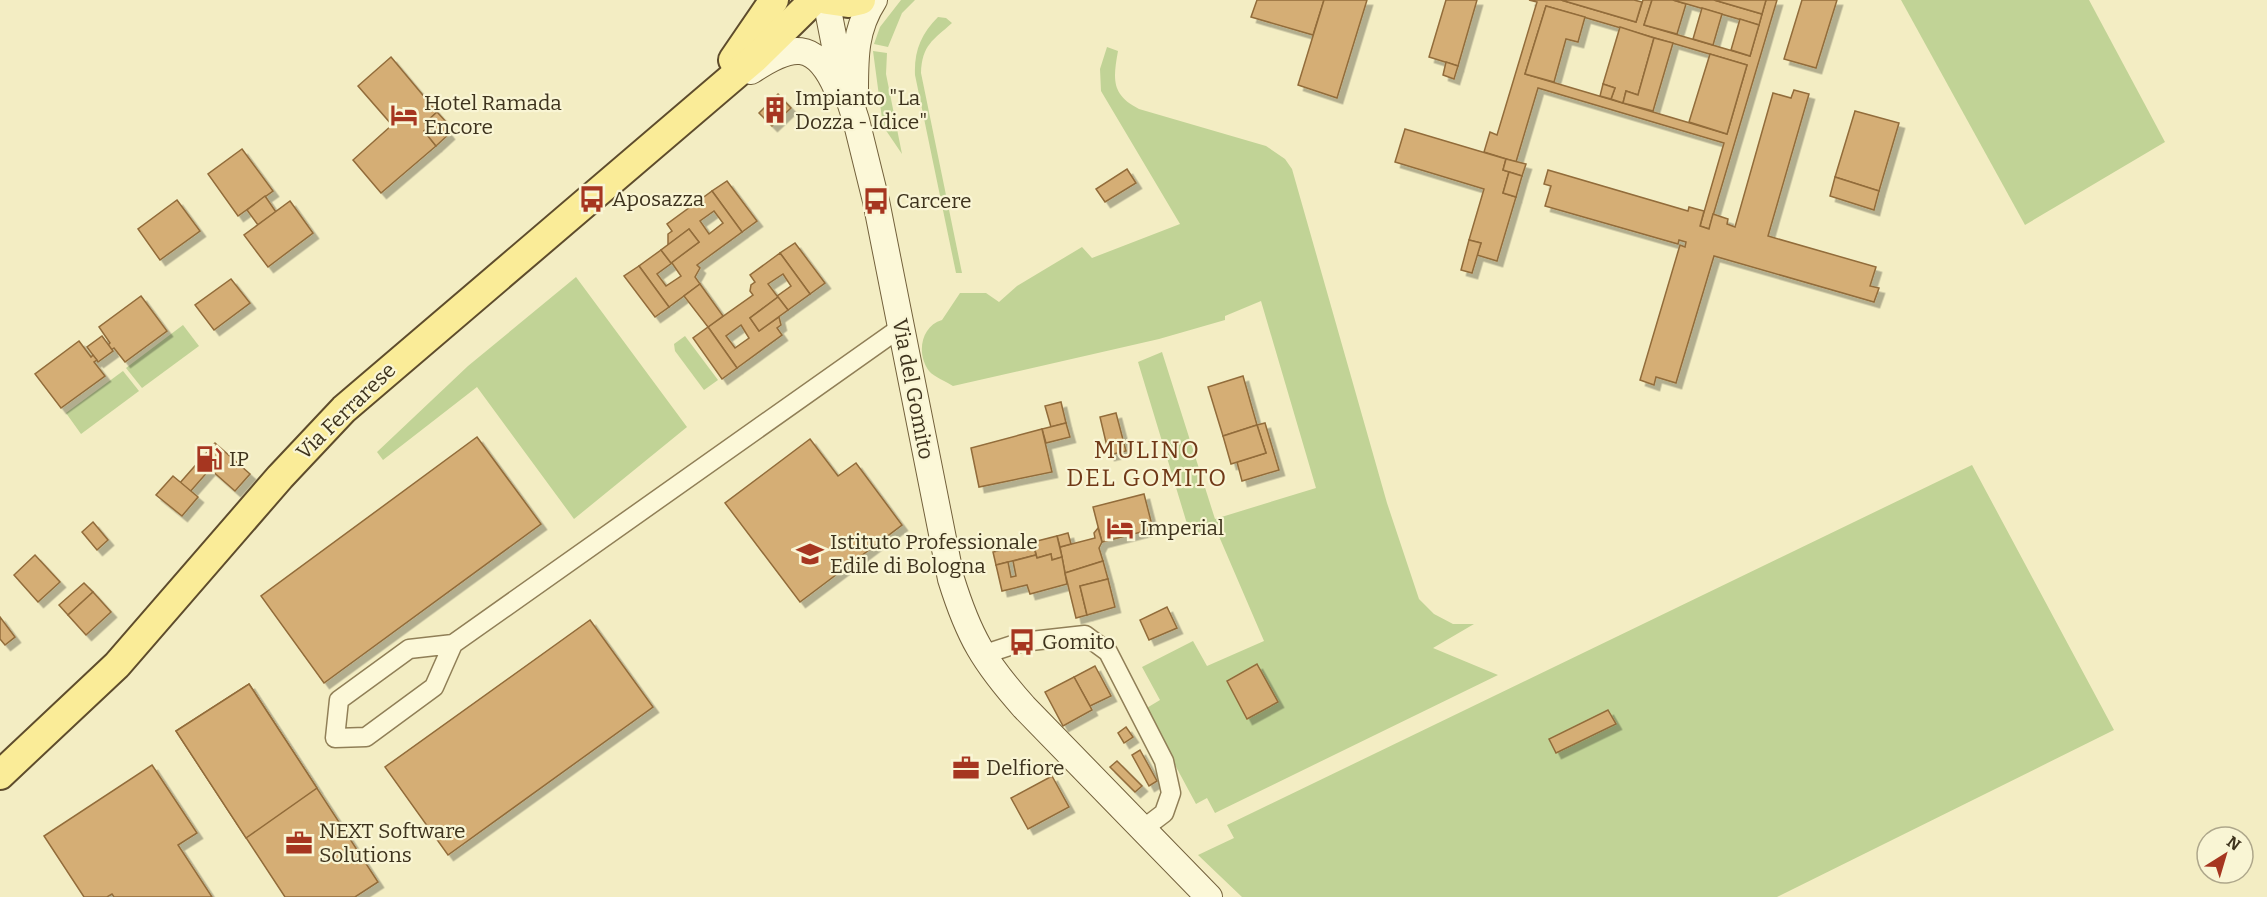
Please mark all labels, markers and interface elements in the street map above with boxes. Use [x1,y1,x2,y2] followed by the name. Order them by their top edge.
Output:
[795,85,927,135] place label: Impianto "La Dozza - Idice"
[424,90,562,140] place label: Hotel Ramada Encore
[760,95,790,125] building icon: Impianto "La Dozza - Idice"
[389,100,419,130] hotel icon: Hotel Ramada Encore
[577,184,607,214] bus stop icon: Aposazza
[612,186,705,212] place label: Aposazza
[861,186,891,216] bus stop icon: Carcere
[896,188,972,214] place label: Carcere
[887,317,939,461] street label: Via del Gomito
[291,357,401,465] street label: Via Ferrarese
[1066,436,1228,492] district label: MULINO DEL GOMITO
[194,444,224,474] fuel station icon: IP
[229,446,249,472] place label: IP
[1105,513,1135,543] hotel icon: Imperial
[1140,515,1224,541] place label: Imperial
[830,529,1038,579] place label: Istituto Professionale Edile di Bologna
[795,539,825,569] school or university icon: Istituto Professionale Edile di Bologna
[1007,627,1037,657] bus stop icon: Gomito
[1042,629,1115,655] place label: Gomito
[951,753,981,783] office icon: Delfiore
[986,755,1065,781] place label: Delfiore
[319,818,465,868] place label: NEXT Software Solutions
[2195,825,2255,885] north arrow
[284,828,314,858] office icon: NEXT Software Solutions
[2223,832,2244,855] text: N

